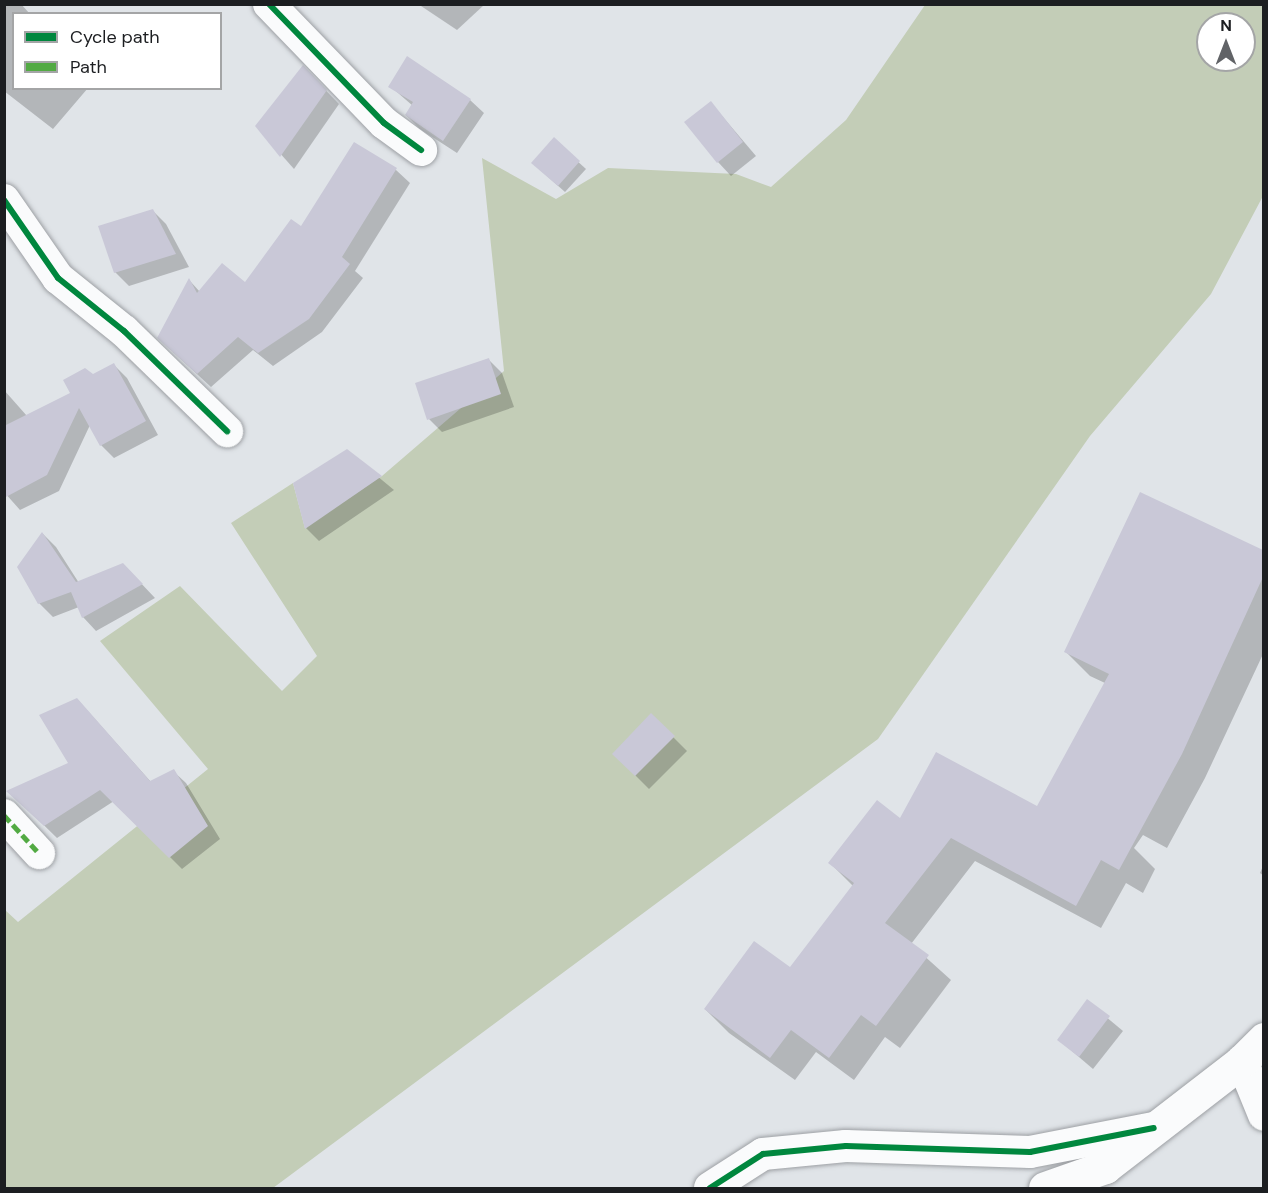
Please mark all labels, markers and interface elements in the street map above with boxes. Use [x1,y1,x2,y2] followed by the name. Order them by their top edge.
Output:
[12,12,222,90] legend
[1196,12,1256,72] north arrow
[1220,15,1232,36] text: N
[70,25,160,49] text: Cycle path
[70,55,107,79] text: Path

